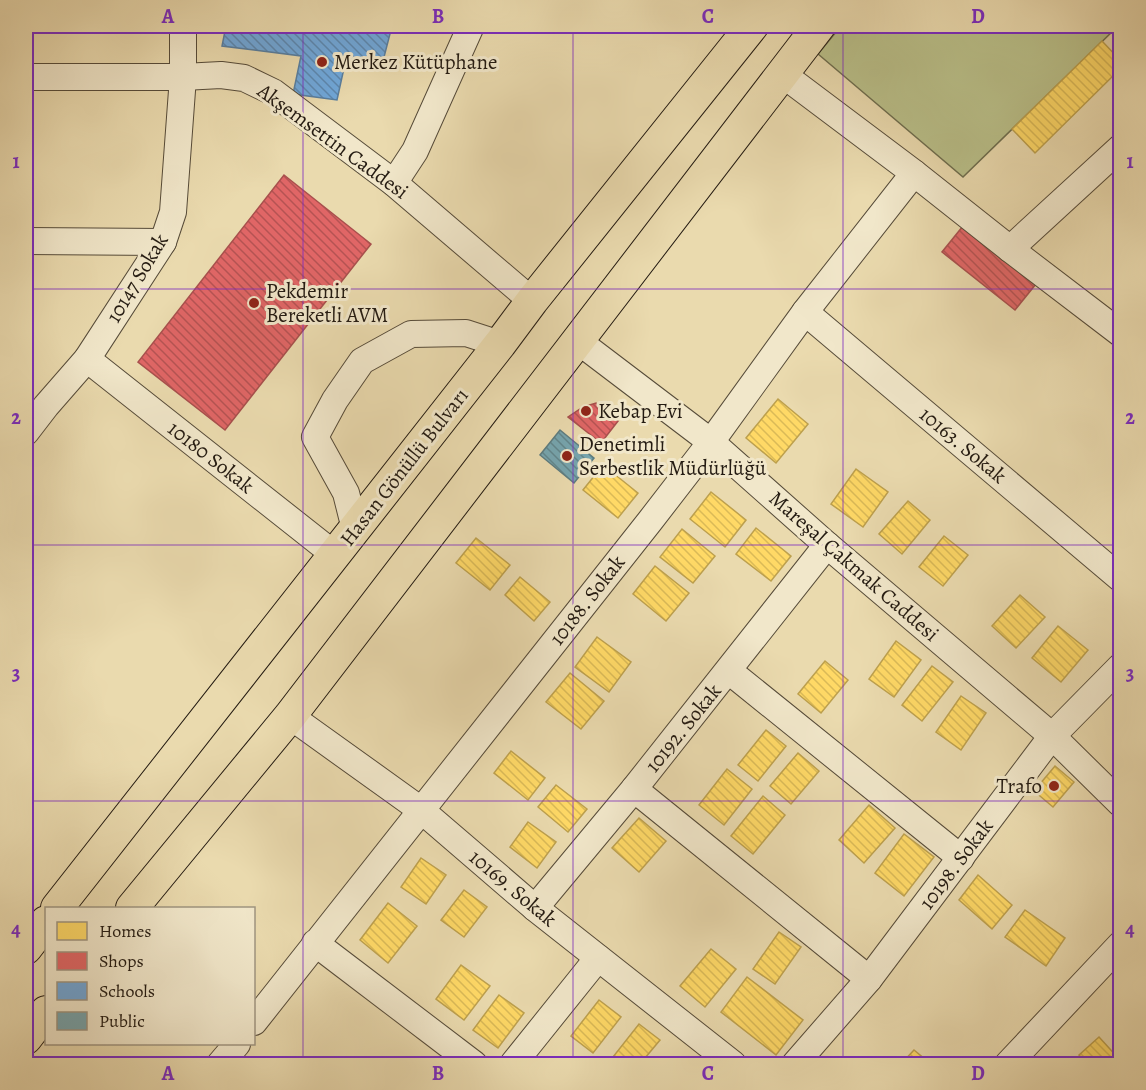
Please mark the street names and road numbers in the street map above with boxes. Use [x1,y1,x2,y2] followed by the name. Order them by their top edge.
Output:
[251,76,414,205] street label: Akşemsettin Caddesi
[99,228,175,328] street label: 10147 Sokak
[333,382,475,552] street label: Hasan Gönüllü Bulvarı
[914,400,1013,490] street label: 10163. Sokak
[162,414,260,500] street label: 10180 Sokak
[763,484,945,648] street label: Mareşal Çakmak Caddesi
[543,549,631,651] street label: 10188. Sokak
[639,677,728,778] street label: 10192. Sokak
[913,812,1000,915] street label: 10198. Sokak
[463,843,563,933] street label: 10169. Sokak

